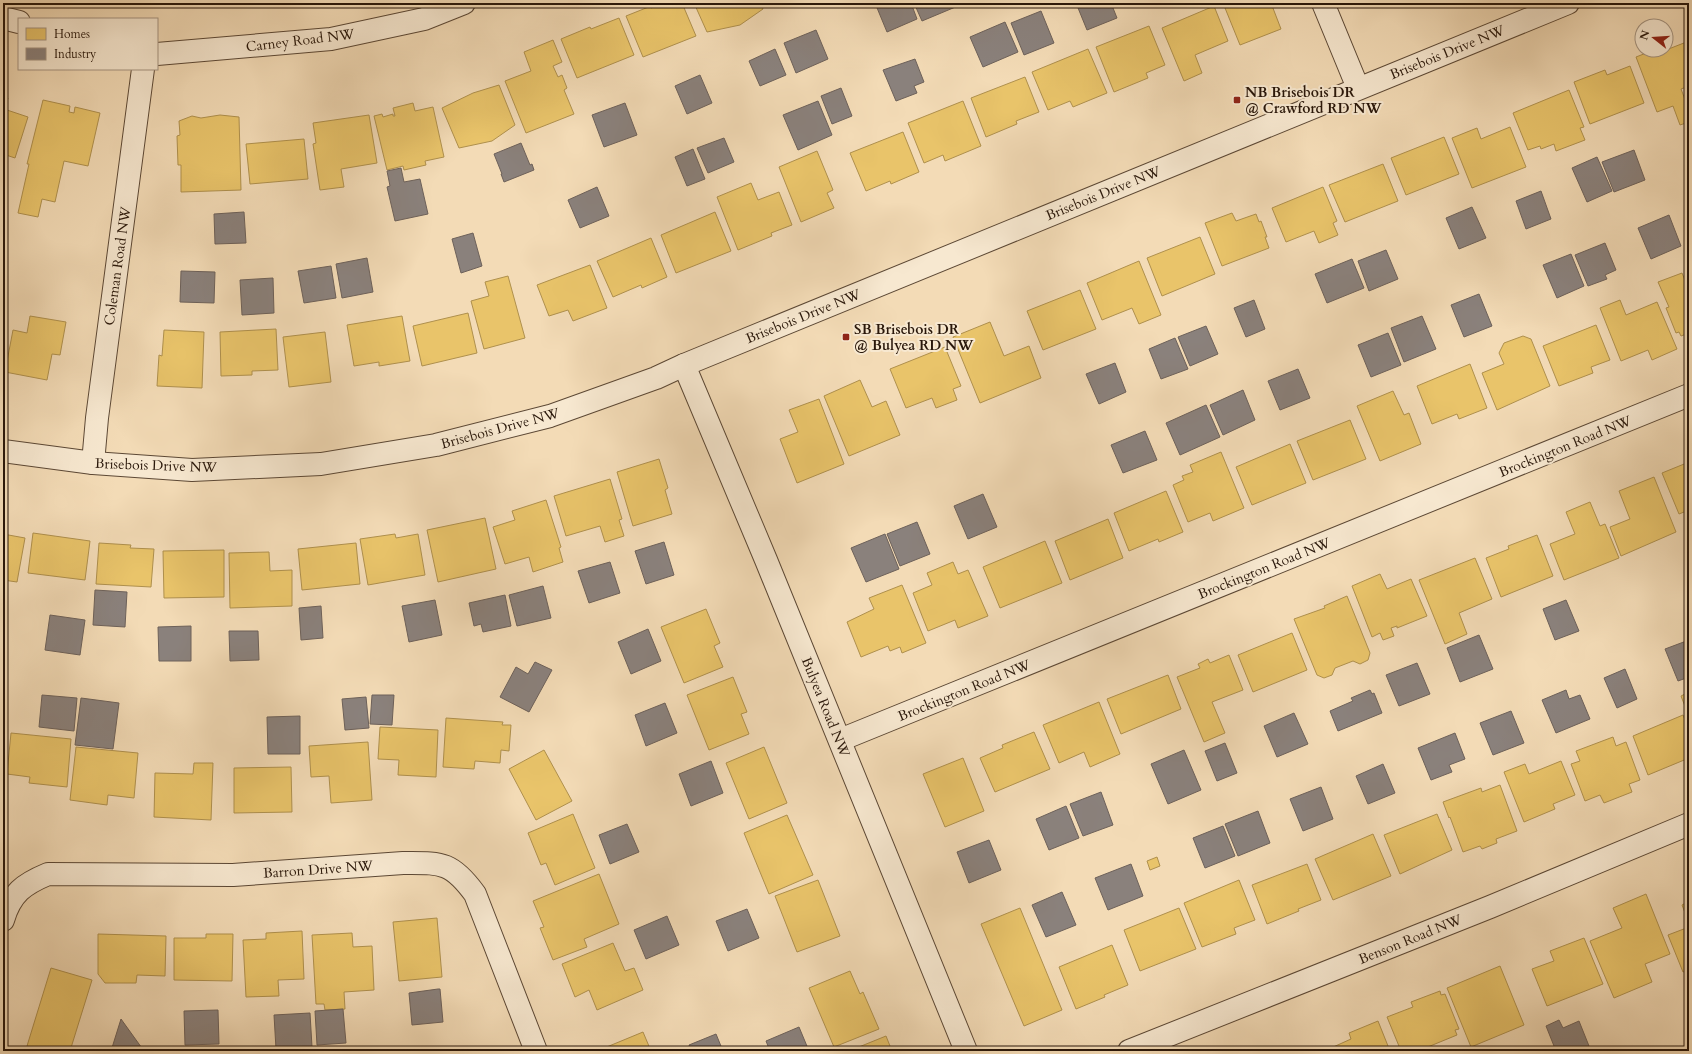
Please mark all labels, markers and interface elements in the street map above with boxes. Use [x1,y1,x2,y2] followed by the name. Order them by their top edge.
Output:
[18,18,158,70] legend
[1634,18,1674,58] north arrow
[1387,21,1508,84] street label: Brisebois Drive NW
[245,24,356,57] street label: Carney Road NW
[54,26,90,42] text: Homes
[1636,28,1654,42] text: N
[54,46,97,62] text: Industry
[1245,83,1382,118] place label: NB Brisebois DR @ Crawford RD NW
[1232,95,1242,105] marker: NB Brisebois DR @ Crawford RD NW
[1043,162,1164,225] street label: Brisebois Drive NW
[100,205,135,327] street label: Coleman Road NW
[743,285,864,348] street label: Brisebois Drive NW
[854,320,974,355] place label: SB Brisebois DR @ Bulyea RD NW
[841,332,851,342] marker: SB Brisebois DR @ Bulyea RD NW
[439,403,562,453] street label: Brisebois Drive NW
[1496,411,1635,482] street label: Brockington Road NW
[95,454,218,477] street label: Brisebois Drive NW
[1195,533,1334,604] street label: Brockington Road NW
[797,654,854,761] street label: Bulyea Road NW
[895,655,1034,726] street label: Brockington Road NW
[262,856,374,883] street label: Barron Drive NW
[1356,910,1465,969] street label: Benson Road NW

